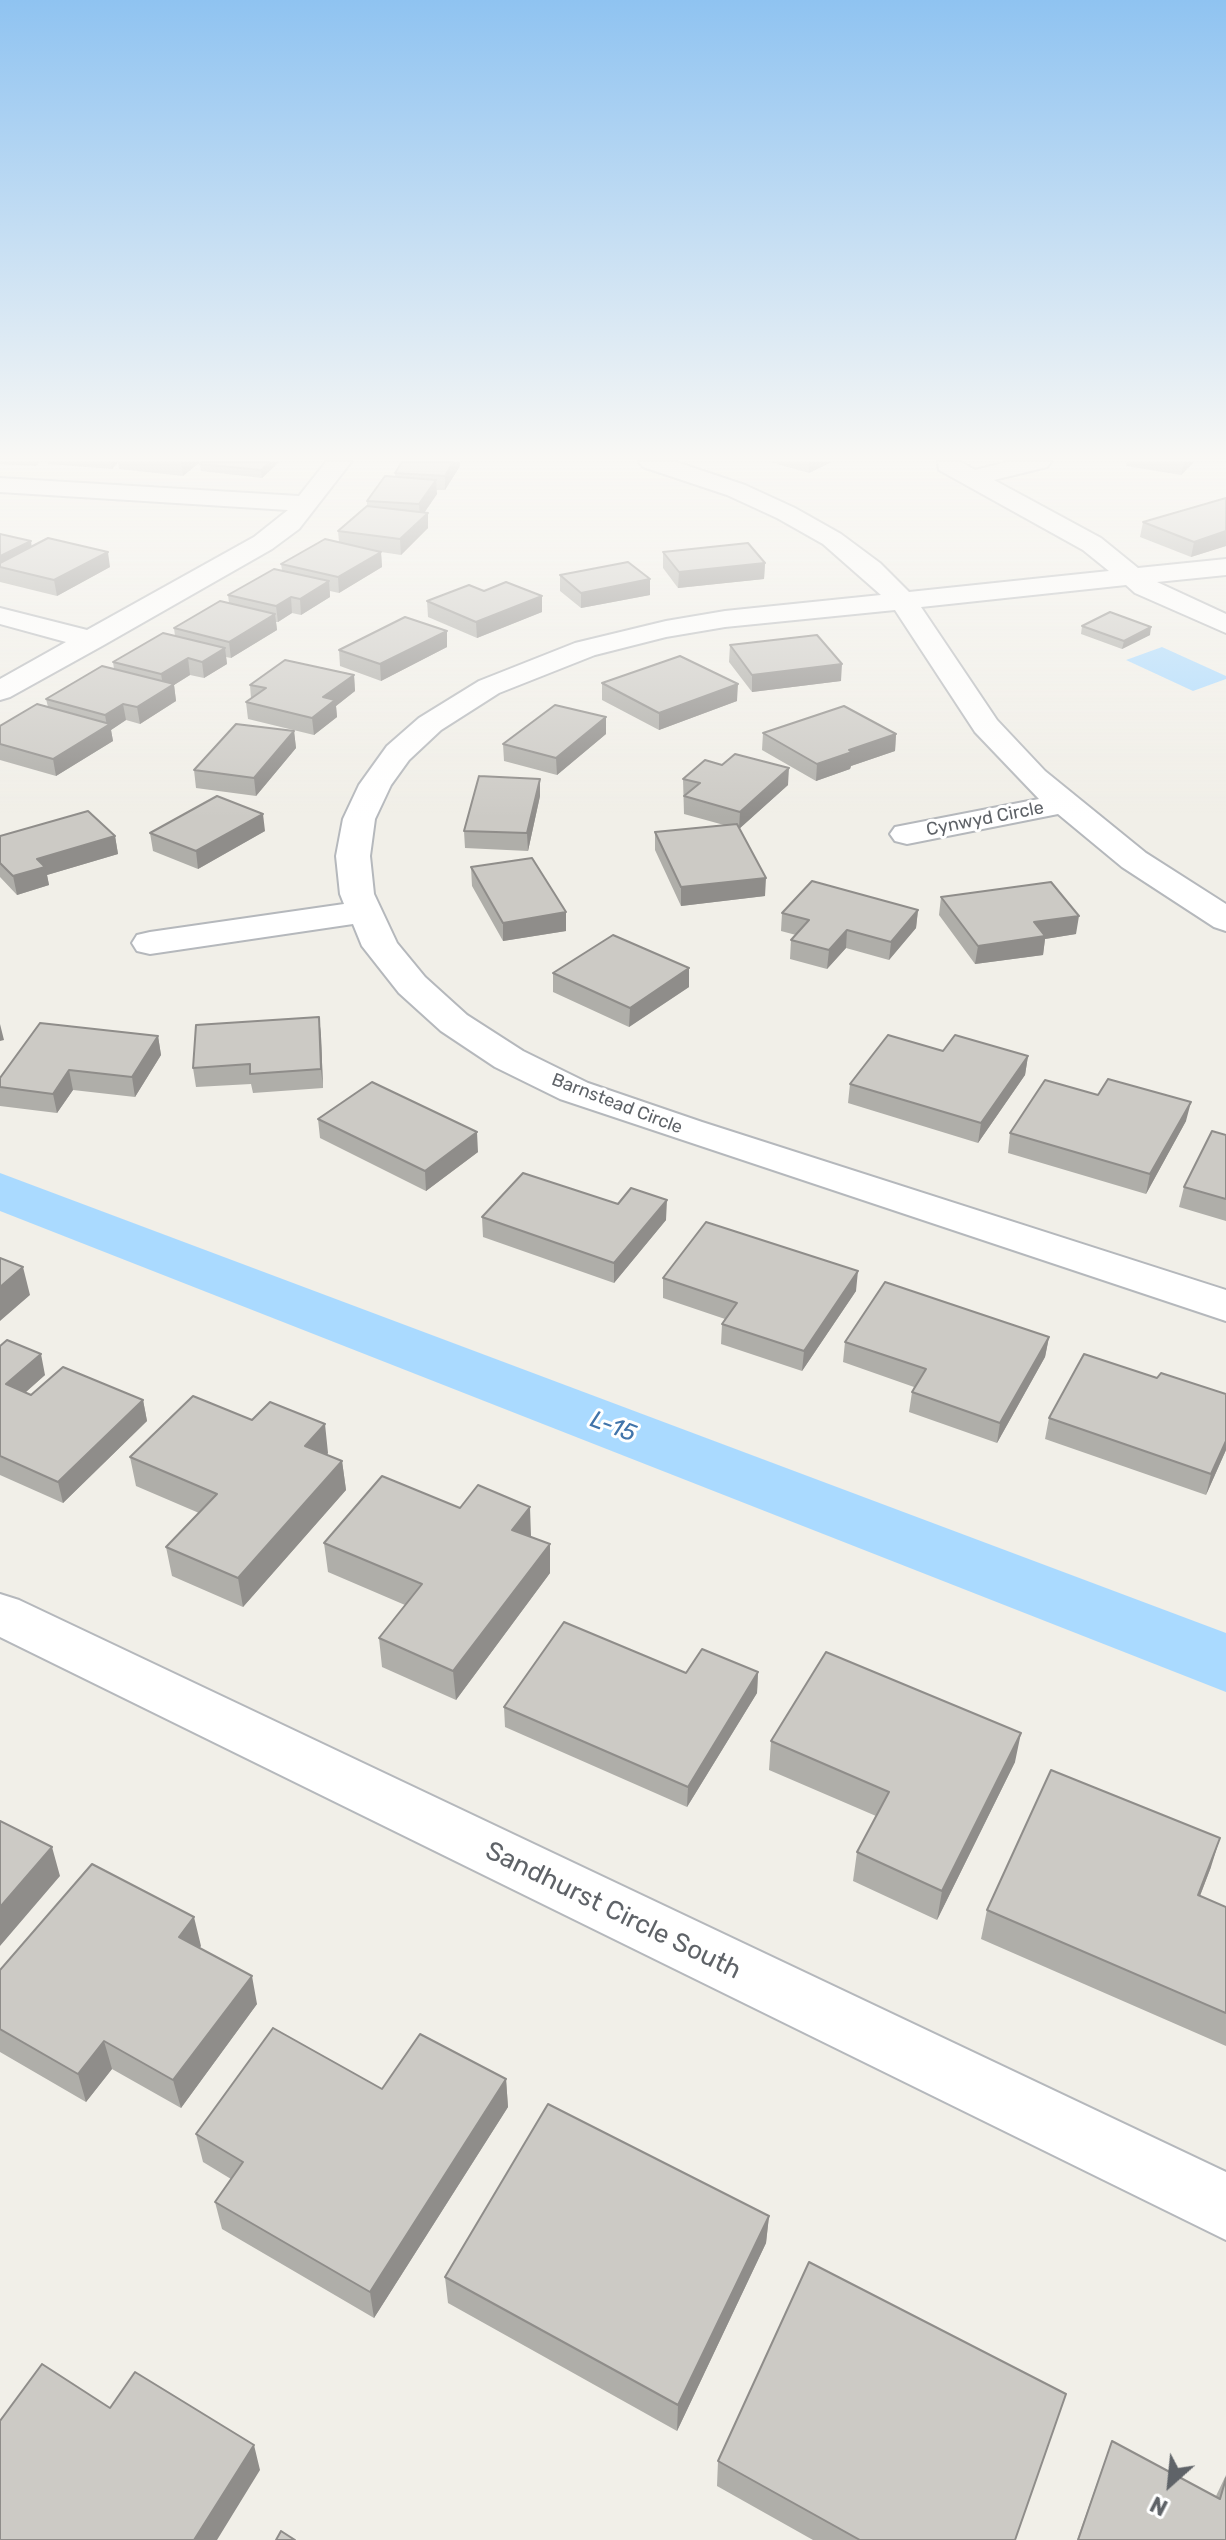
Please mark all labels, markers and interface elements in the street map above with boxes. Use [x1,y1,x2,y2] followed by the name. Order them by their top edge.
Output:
[924,797,1046,841] street label: Cynwyd Circle
[549,1069,685,1139] street label: Barnstead Circle
[586,1405,640,1449] water label: L-15
[480,1836,746,1986] street label: Sandhurst Circle South
[1130,2444,1210,2524] north arrow
[1146,2490,1172,2521] text: N

